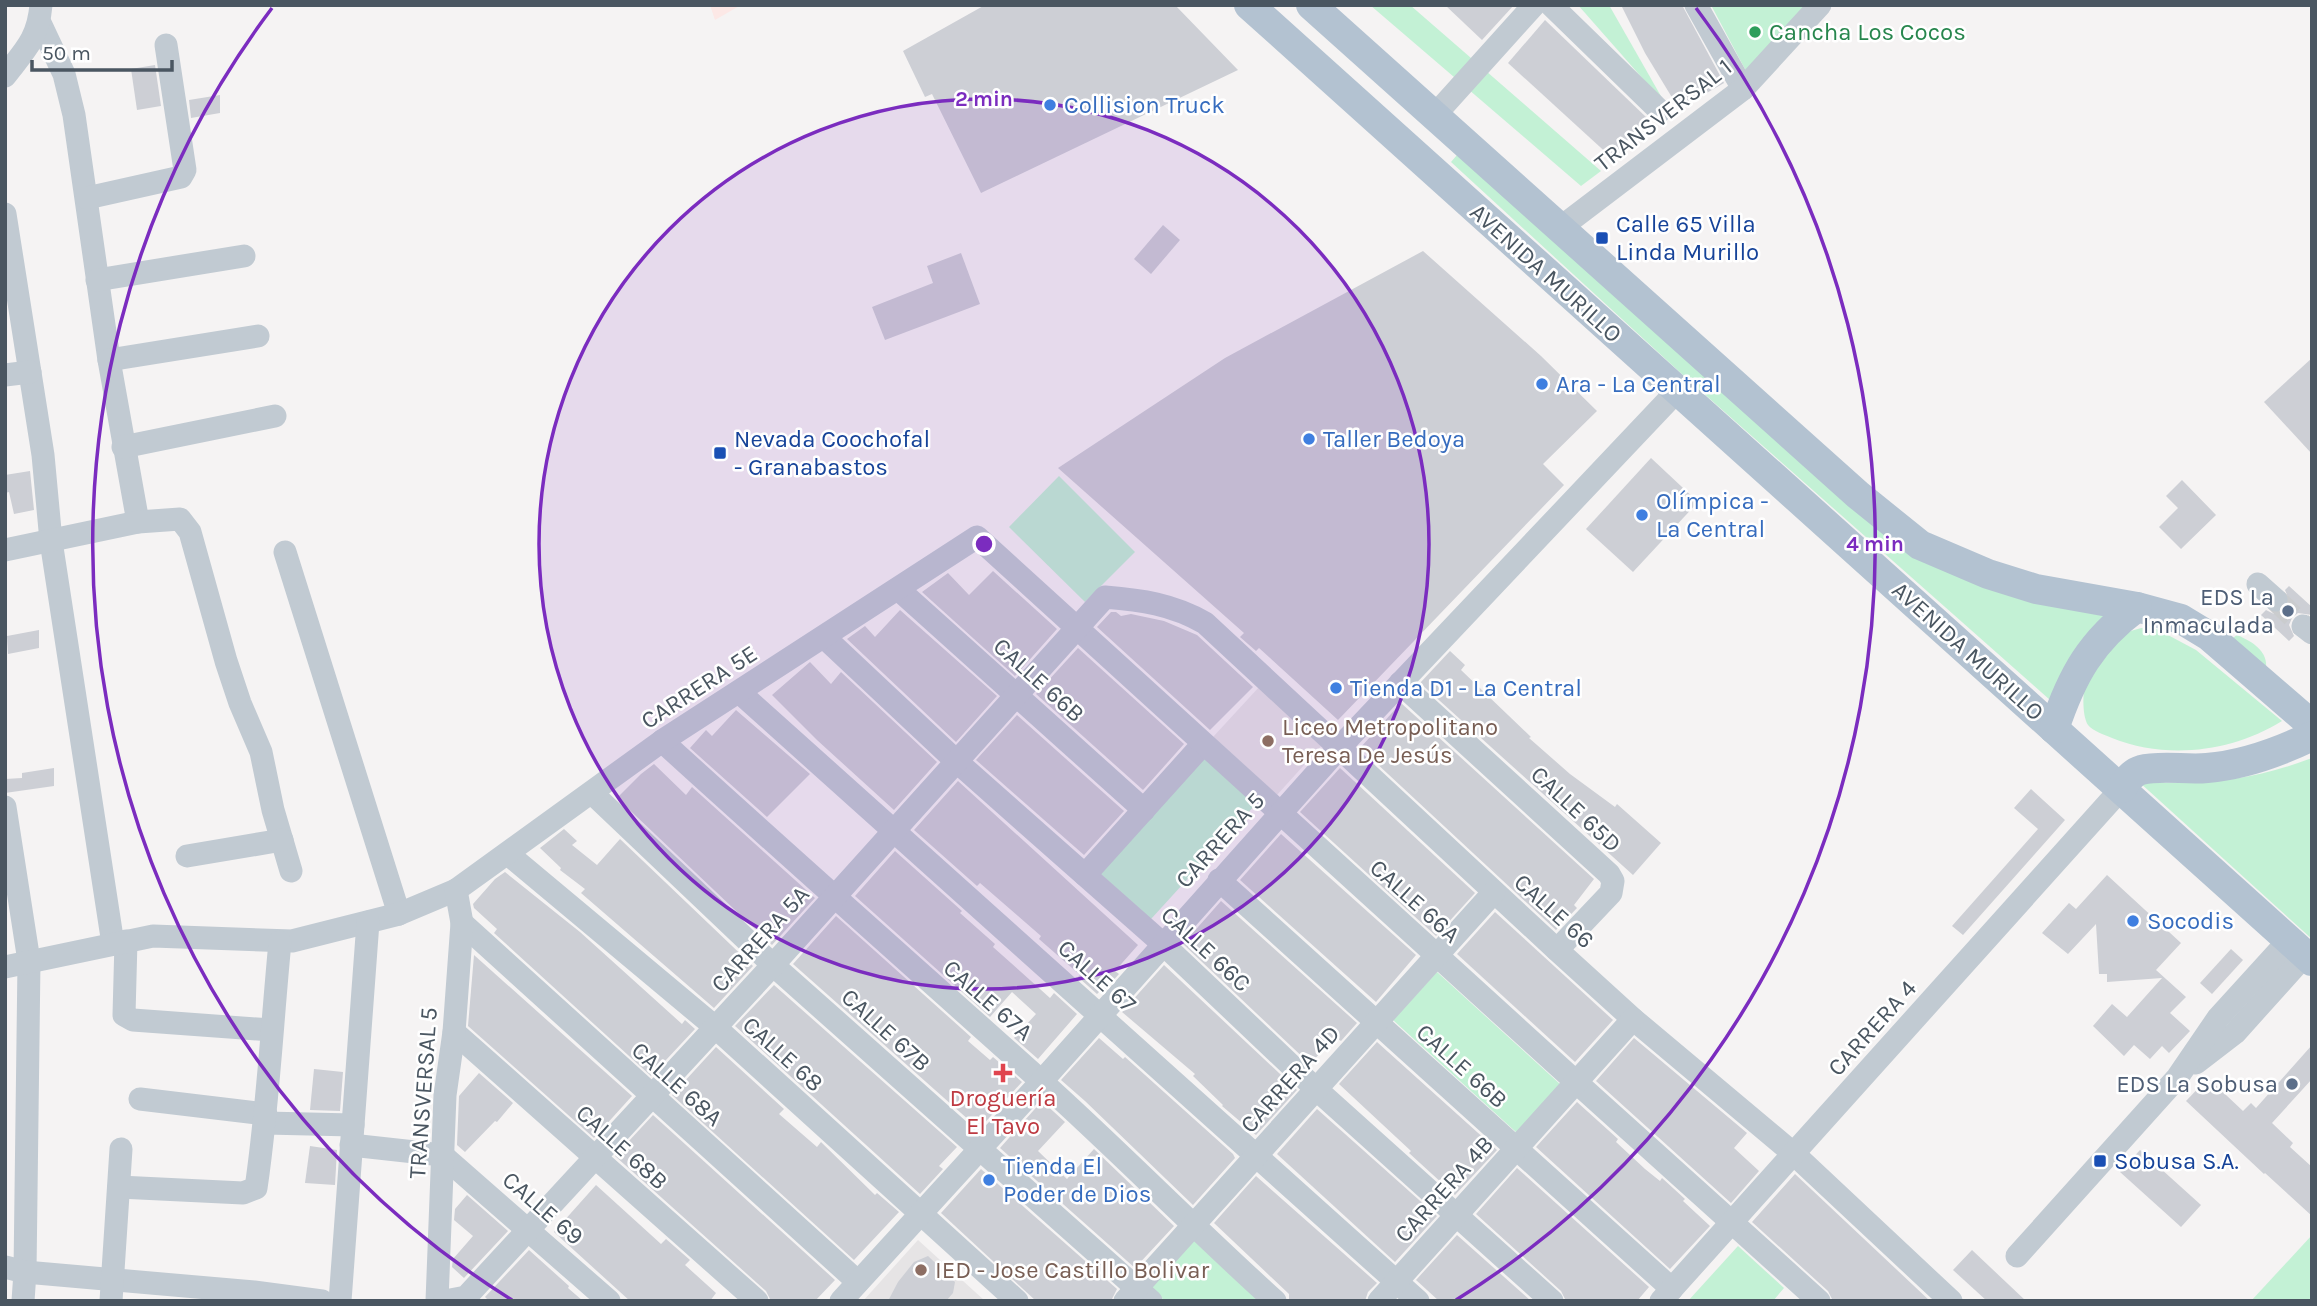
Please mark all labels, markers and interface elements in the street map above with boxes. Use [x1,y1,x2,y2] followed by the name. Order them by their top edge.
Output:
[1769,18,1966,46] place label: Cancha Los Cocos
[1747,24,1763,40] marker: Cancha Los Cocos
[32,28,172,72] scale bar
[42,41,91,65] text: 50 m
[1589,53,1737,177] street label: TRANSVERSAL 1
[955,87,1013,111] text: 2 min
[1064,91,1225,119] place label: Collision Truck
[1042,97,1058,113] marker: Collision Truck
[1465,198,1627,348] street label: AVENIDA MURILLO
[1616,210,1759,266] place label: Calle 65 Villa Linda Murillo
[1594,230,1610,246] marker: Calle 65 Villa Linda Murillo
[1556,370,1721,398] place label: Ara - La Central
[1534,376,1550,392] marker: Ara - La Central
[734,425,930,481] place label: Nevada Coochofal - Granabastos
[1323,425,1465,453] place label: Taller Bedoya
[1301,431,1317,447] marker: Taller Bedoya
[712,445,728,461] marker: Nevada Coochofal - Granabastos
[1656,487,1769,543] place label: Olímpica - La Central
[1634,507,1650,523] marker: Olímpica - La Central
[972,532,996,556] centre of rings
[1846,532,1904,556] text: 4 min
[1887,576,2049,726] street label: AVENIDA MURILLO
[2143,583,2274,639] place label: EDS La Inmaculada
[2280,603,2296,619] marker: EDS La Inmaculada
[988,632,1090,728] street label: CALLE 66B
[636,639,762,735] street label: CARRERA 5E
[1350,674,1582,702] place label: Tienda D1 - La Central
[1328,680,1344,696] marker: Tienda D1 - La Central
[1282,713,1498,769] place label: Liceo Metropolitano Teresa De Jesús
[1260,733,1276,749] marker: Liceo Metropolitano Teresa De Jesús
[1525,760,1627,858] street label: CALLE 65D
[1170,786,1270,894] street label: CARRERA 5
[1364,853,1466,949] street label: CALLE 66A
[1508,868,1600,954] street label: CALLE 66
[705,880,815,998] street label: CARRERA 5A
[1155,900,1257,998] street label: CALLE 66C
[2147,907,2234,935] place label: Socodis
[2125,913,2141,929] marker: Socodis
[1052,934,1142,1018] street label: CALLE 67
[938,954,1038,1046] street label: CALLE 67A
[1822,974,1922,1082] street label: CARRERA 4
[836,983,936,1077] street label: CALLE 67B
[403,1006,443,1180] street label: TRANSVERSAL 5
[737,1011,829,1097] street label: CALLE 68
[1411,1018,1513,1114] street label: CALLE 66B
[1234,1020,1346,1138] street label: CARRERA 4D
[626,1036,728,1132] street label: CALLE 68A
[995,1065,1011,1081] marker: Droguería El Tavo
[2116,1070,2278,1098] place label: EDS La Sobusa
[2284,1076,2300,1092] marker: EDS La Sobusa
[949,1084,1057,1140] place label: Droguería El Tavo
[570,1099,674,1195] street label: CALLE 68B
[1389,1130,1499,1248] street label: CARRERA 4B
[2114,1147,2239,1175] place label: Sobusa S.A.
[1003,1152,1151,1208] place label: Tienda El Poder de Dios
[2092,1153,2108,1169] marker: Sobusa S.A.
[497,1165,589,1251] street label: CALLE 69
[981,1172,997,1188] marker: Tienda El Poder de Dios
[935,1256,1209,1284] place label: IED - Jose Castillo Bolivar
[913,1262,929,1278] marker: IED - Jose Castillo Bolivar

